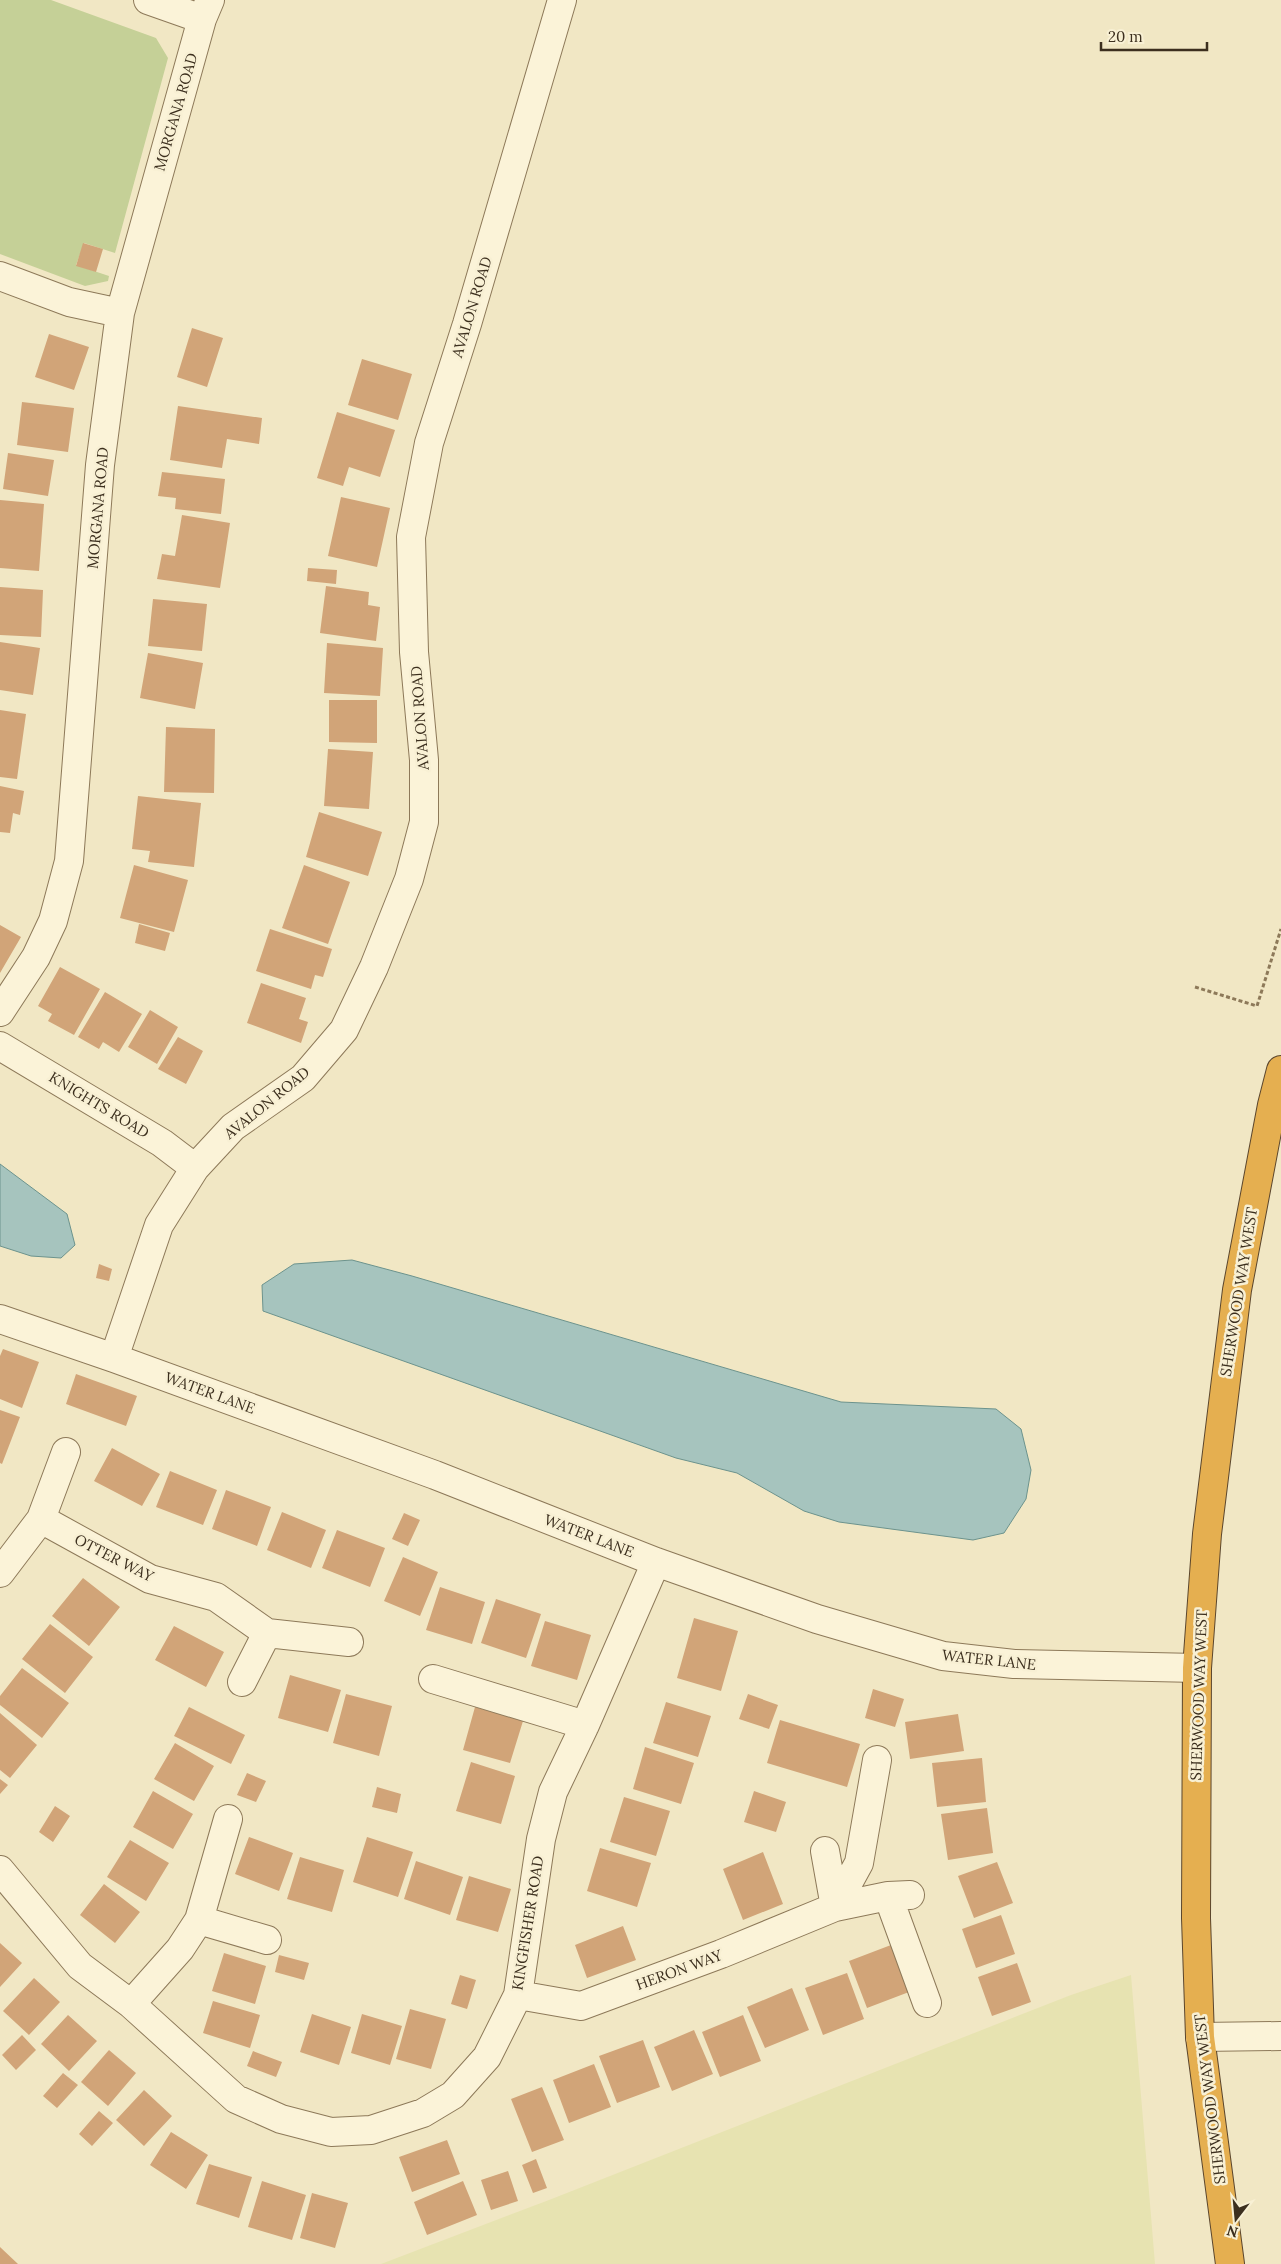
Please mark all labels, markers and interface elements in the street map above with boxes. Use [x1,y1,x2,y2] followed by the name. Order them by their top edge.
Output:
[1101,20,1207,52] scale bar
[1108,27,1143,46] text: 20 m
[150,51,201,173] street label: MORGANA ROAD
[447,254,496,361] street label: AVALON ROAD
[83,446,112,570] street label: MORGANA ROAD
[406,665,433,772] street label: AVALON ROAD
[219,1062,313,1144] street label: AVALON ROAD
[46,1067,153,1142] street label: KNIGHTS ROAD
[1216,1205,1261,1378] street label: SHERWOOD WAY WEST
[162,1367,258,1418] street label: WATER LANE
[542,1510,637,1561] street label: WATER LANE
[71,1530,157,1586] street label: OTTER WAY
[1186,1609,1211,1781] street label: SHERWOOD WAY WEST
[941,1645,1037,1674] street label: WATER LANE
[507,1854,548,1992] street label: KINGFISHER ROAD
[633,1945,725,1994] street label: HERON WAY
[1190,2013,1229,2185] street label: SHERWOOD WAY WEST
[1211,2194,1261,2244] north arrow
[1225,2221,1240,2242] text: N

